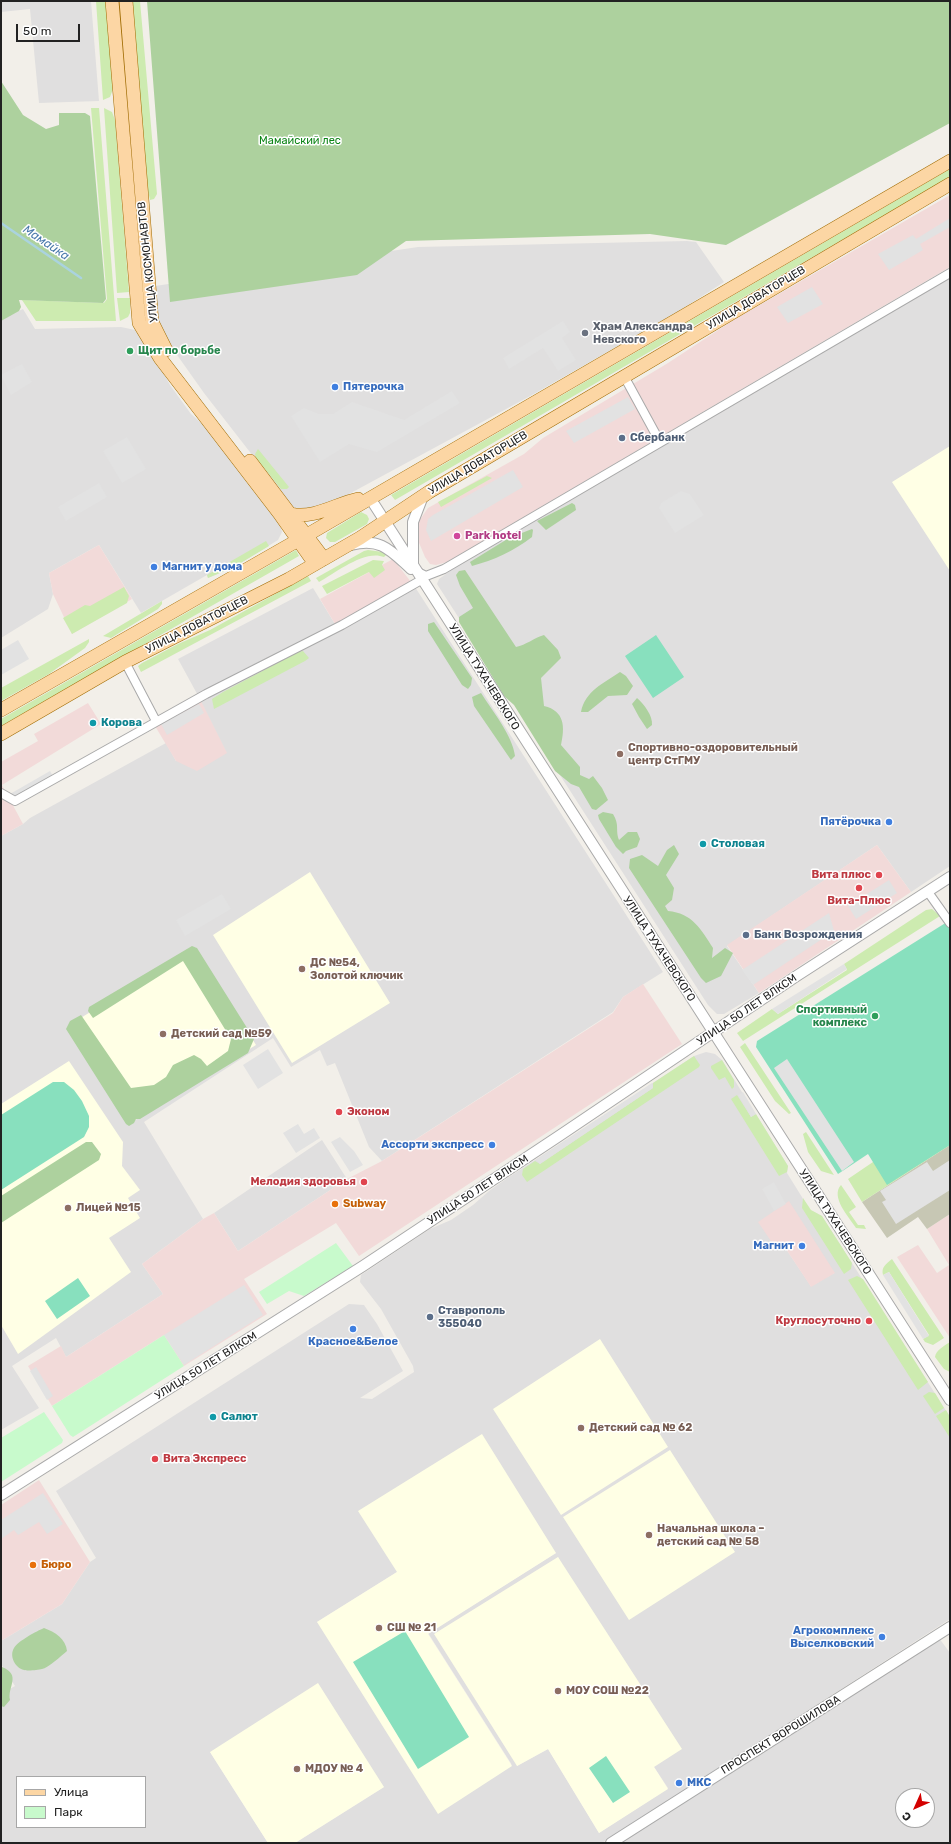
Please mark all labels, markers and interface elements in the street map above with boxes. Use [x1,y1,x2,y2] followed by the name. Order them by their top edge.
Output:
[18,16,82,42] scale bar
[23,24,51,38] text: 50 m
[259,134,341,148] park label: Мамайский лес
[135,201,161,323] street label: УЛИЦА КОСМОНАВТОВ
[20,222,72,264] water label: Мамайка
[704,263,808,333] street label: УЛИЦА ДОВАТОРЦЕВ
[593,320,693,346] place label: Храм Александра Невского
[580,328,590,338] marker: Храм Александра Невского
[138,344,220,358] place label: Щит по борьбе
[125,346,135,356] marker: Щит по борьбе
[343,380,404,394] place label: Пятерочка
[330,382,340,392] marker: Пятерочка
[426,428,530,498] street label: УЛИЦА ДОВАТОРЦЕВ
[630,431,685,445] place label: Сбербанк
[617,433,627,443] marker: Сбербанк
[465,529,521,543] place label: Park hotel
[452,531,462,541] marker: Park hotel
[162,560,242,574] place label: Магнит у дома
[149,562,159,572] marker: Магнит у дома
[144,593,250,657] street label: УЛИЦА ДОВАТОРЦЕВ
[446,621,522,733] street label: УЛИЦА ТУХАЧЕВСКОГО
[101,716,142,730] place label: Корова
[88,718,98,728] marker: Корова
[628,741,798,767] place label: Спортивно-оздоровительный центр СтГМУ
[615,749,625,759] marker: Спортивно-оздоровительный центр СтГМУ
[820,815,881,829] place label: Пятёрочка
[884,817,894,827] marker: Пятёрочка
[711,837,765,851] place label: Столовая
[698,839,708,849] marker: Столовая
[811,868,871,882] place label: Вита плюс
[874,870,884,880] marker: Вита плюс
[854,883,864,893] marker: Вита-Плюс
[620,894,698,1004] street label: УЛИЦА ТУХАЧЕВСКОГО
[827,894,891,908] place label: Вита-Плюс
[754,928,862,942] place label: Банк Возрождения
[741,930,751,940] marker: Банк Возрождения
[310,956,403,982] place label: ДС №54, Золотой ключик
[297,964,307,974] marker: ДС №54, Золотой ключик
[695,972,799,1048] street label: УЛИЦА 50 ЛЕТ ВЛКСМ
[796,1003,867,1029] place label: Спортивный комплекс
[870,1011,880,1021] marker: Спортивный комплекс
[171,1027,272,1041] place label: Детский сад №59
[158,1029,168,1039] marker: Детский сад №59
[347,1105,389,1119] place label: Эконом
[334,1107,344,1117] marker: Эконом
[381,1138,484,1152] place label: Ассорти экспресс
[487,1140,497,1150] marker: Ассорти экспресс
[425,1152,531,1228] street label: УЛИЦА 50 ЛЕТ ВЛКСМ
[796,1167,874,1277] street label: УЛИЦА ТУХАЧЕВСКОГО
[250,1175,356,1189] place label: Мелодия здоровья
[359,1177,369,1187] marker: Мелодия здоровья
[343,1197,386,1211] place label: Subway
[330,1199,340,1209] marker: Subway
[76,1201,141,1215] place label: Лицей №15
[63,1203,73,1213] marker: Лицей №15
[753,1239,794,1253] place label: Магнит
[797,1241,807,1251] marker: Магнит
[438,1304,505,1330] place label: Ставрополь 355040
[425,1312,435,1322] marker: Ставрополь 355040
[776,1314,861,1328] place label: Круглосуточно
[864,1316,874,1326] marker: Круглосуточно
[348,1324,358,1334] marker: Красное&Белое
[153,1329,259,1403] street label: УЛИЦА 50 ЛЕТ ВЛКСМ
[308,1335,398,1349] place label: Красное&Белое
[221,1410,258,1424] place label: Салют
[208,1412,218,1422] marker: Салют
[589,1421,692,1435] place label: Детский сад № 62
[576,1423,586,1433] marker: Детский сад № 62
[163,1452,247,1466] place label: Вита Экспресс
[150,1454,160,1464] marker: Вита Экспресс
[657,1522,764,1548] place label: Начальная школа – детский сад № 58
[644,1530,654,1540] marker: Начальная школа – детский сад № 58
[41,1558,71,1572] place label: Бюро
[28,1560,38,1570] marker: Бюро
[387,1621,436,1635] place label: СШ № 21
[374,1623,384,1633] marker: СШ № 21
[790,1624,874,1650] place label: Агрокомплекс Выселковский
[877,1632,887,1642] marker: Агрокомплекс Выселковский
[566,1684,649,1698] place label: МОУ СОШ №22
[553,1686,563,1696] marker: МОУ СОШ №22
[719,1693,843,1777] street label: ПРОСПЕКТ ВОРОШИЛОВА
[305,1762,363,1776] place label: МДОУ № 4
[292,1764,302,1774] marker: МДОУ № 4
[16,1776,146,1828] legend
[687,1776,711,1790] place label: МКС
[674,1778,684,1788] marker: МКС
[54,1785,88,1799] text: Улица
[895,1788,935,1828] north arrow
[54,1805,83,1819] text: Парк
[900,1809,914,1823] text: С

